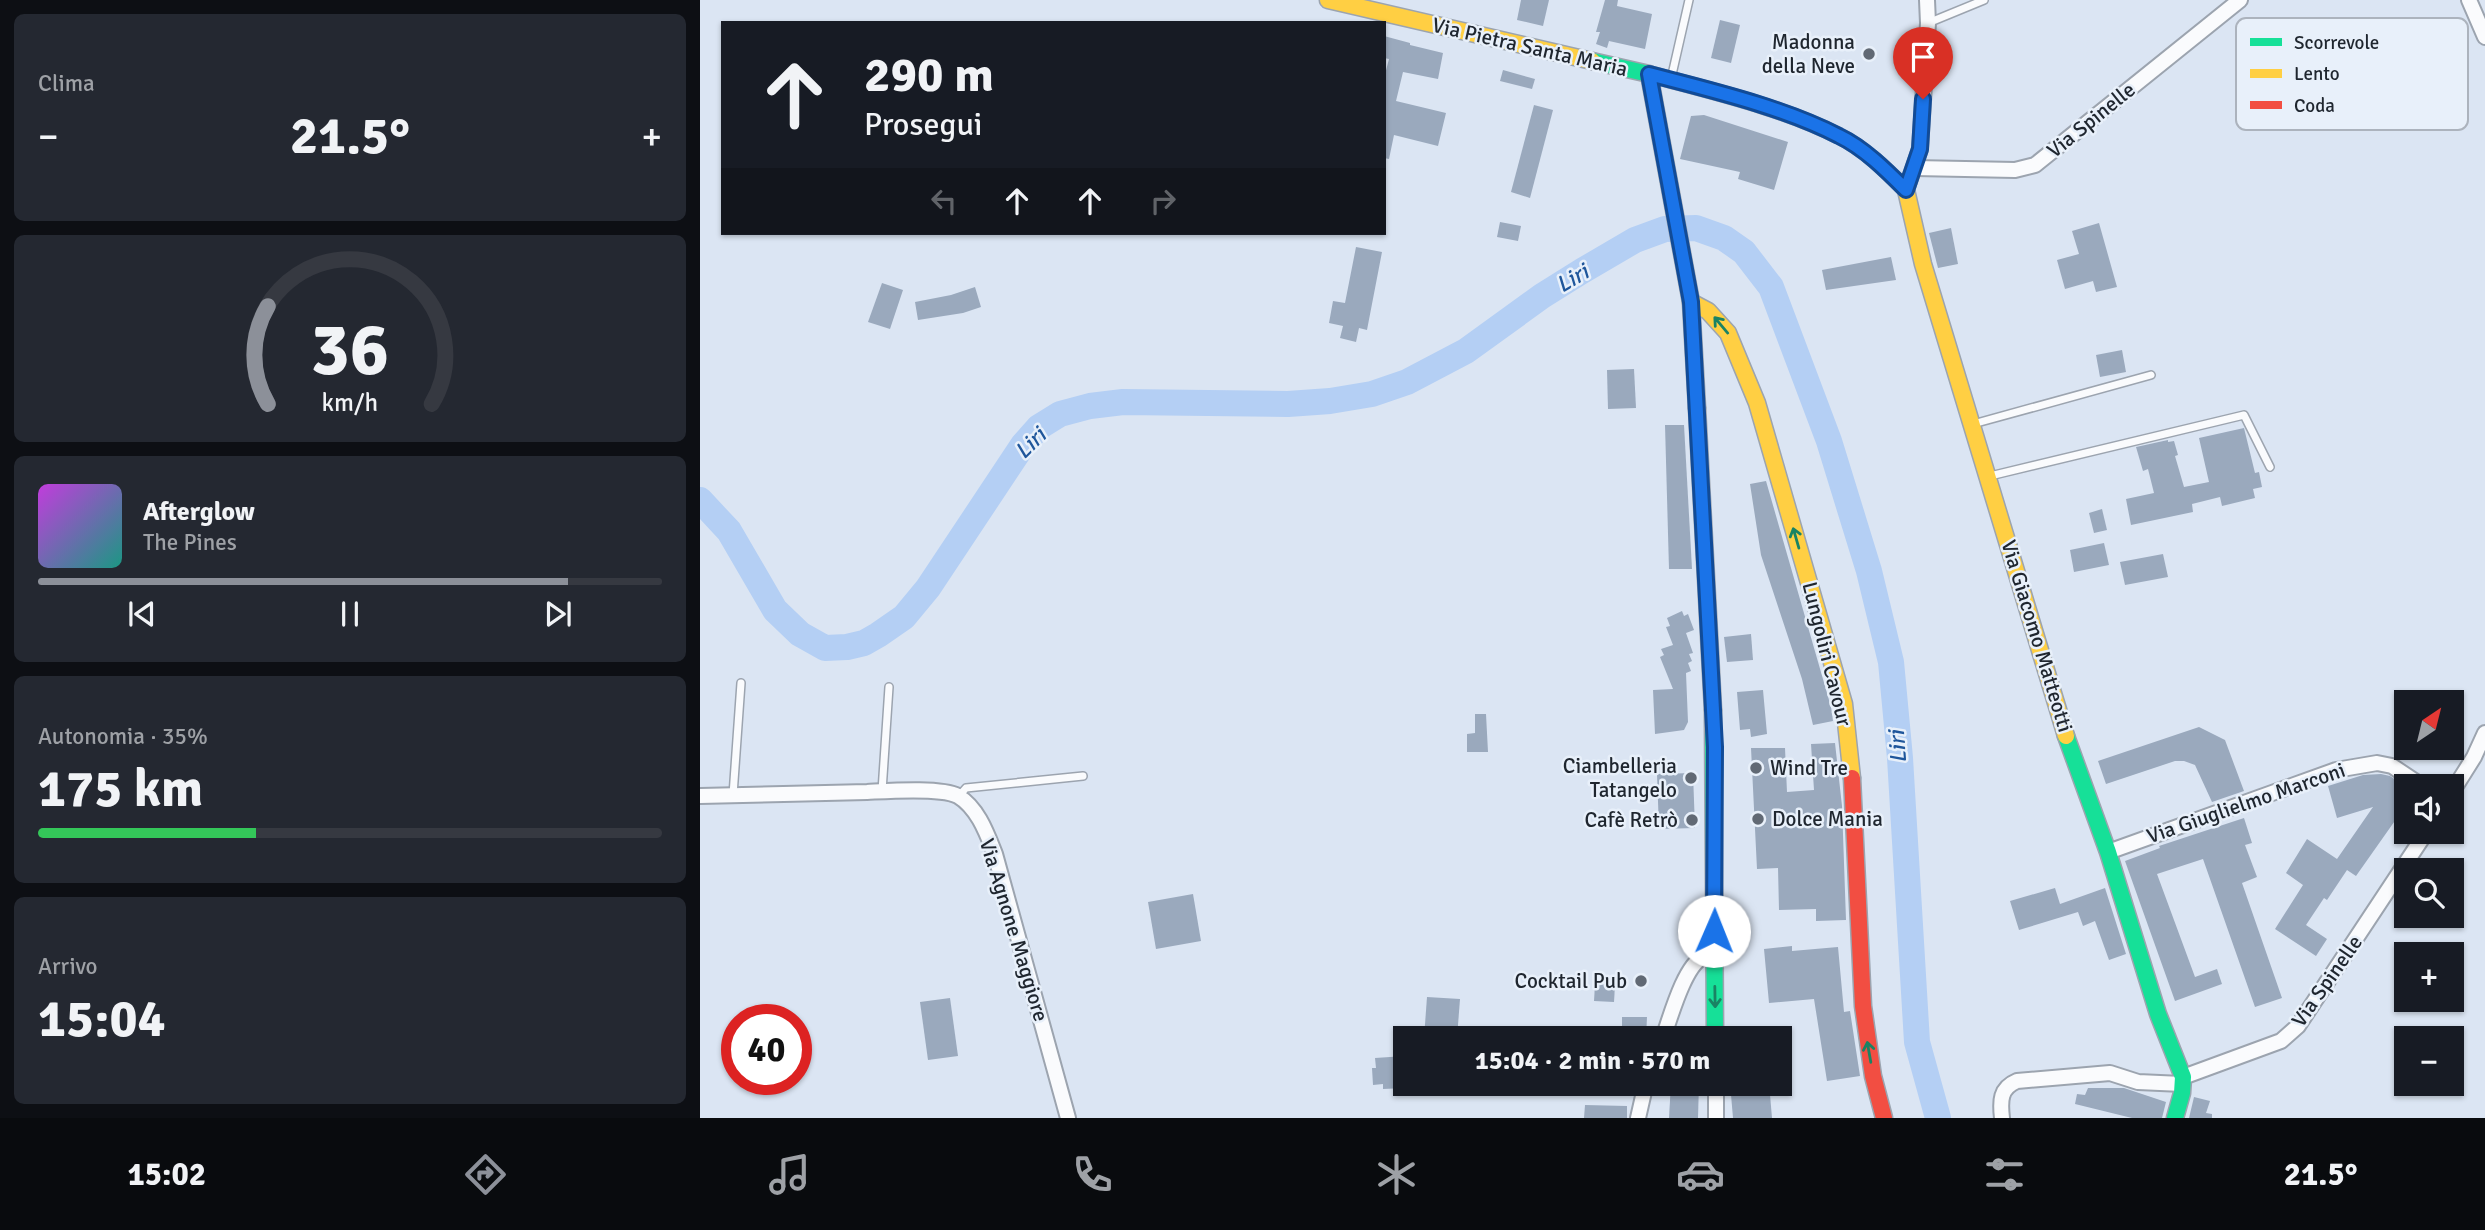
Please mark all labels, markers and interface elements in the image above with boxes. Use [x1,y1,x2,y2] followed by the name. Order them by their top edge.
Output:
[1430,12,1630,82] street label: Via Pietra Santa Maria
[2236,18,2468,130] legend
[1893,27,1953,99] pin
[1762,29,1855,79] place label: Madonna della Neve
[2294,31,2379,55] text: Scorrevole
[1904,38,1942,76] icon: arrive
[864,45,994,105] text: 290 m
[1861,46,1877,62] marker: Madonna della Neve
[749,49,840,140] icon: ahead
[2294,62,2340,86] text: Lento
[38,69,95,98] text: Clima
[2042,77,2140,163] street label: Via Spinelle
[2294,94,2335,118] text: Coda
[290,104,410,168] text: 21.5°
[864,105,982,144] text: Prosegui
[38,113,59,160] text: −
[641,113,662,160] text: +
[925,182,963,220] icon: left
[998,182,1036,220] icon: ahead
[1071,182,1109,220] icon: ahead
[1144,182,1182,220] icon: right
[1551,256,1596,299] water label: Liri
[311,307,389,396] text: 36
[1713,316,1728,334] one-way arrow
[322,387,378,418] text: km/h
[1008,420,1054,465] water label: Liri
[143,496,255,528] text: Afterglow
[1788,527,1801,549] one-way arrow
[143,528,237,557] text: The Pines
[1995,537,2079,735] street label: Via Giacomo Matteotti
[1797,579,1858,729] street label: Lungoliri Cavour
[123,595,161,633] icon: previous
[331,595,369,633] icon: pause
[539,595,577,633] icon: next
[2394,690,2464,760] north arrow
[2394,690,2464,1096] map controls
[38,722,208,751] text: Autonomia · 35%
[1882,727,1913,764] water label: Liri
[1563,753,1677,803] place label: Ciambelleria Tatangelo
[1770,755,1848,781] place label: Wind Tre
[38,757,203,821] text: 175 km
[2143,757,2349,849] street label: Via Giuglielmo Marconi
[1748,760,1764,776] marker: Wind Tre
[1683,770,1699,786] marker: Ciambelleria Tatangelo
[2394,774,2464,844] button: sound
[1772,806,1883,832] place label: Dolce Mania
[1584,807,1678,833] place label: Cafè Retrò
[1750,811,1766,827] marker: Dolce Mania
[1684,812,1700,828] marker: Cafè Retrò
[974,835,1054,1025] street label: Via Agnone Maggiore
[2394,858,2464,928] button: search
[1677,894,1751,968] position arrow
[2286,930,2368,1032] street label: Via Spinelle
[2394,942,2464,1012] button: +
[38,952,98,981] text: Arrivo
[1514,968,1627,994] place label: Cocktail Pub
[1633,973,1649,989] marker: Cocktail Pub
[1708,985,1721,1008] one-way arrow
[38,987,166,1051] text: 15:04
[721,1004,812,1095] speed limit sign: 40
[2394,1026,2464,1096] button: −
[1861,1041,1875,1063] one-way arrow
[1475,1045,1710,1077] text: 15:04 · 2 min · 570 m
[461,1150,510,1199] icon: directions
[765,1150,814,1199] icon: music
[1068,1150,1117,1199] icon: phone
[1372,1150,1421,1199] icon: climate
[1676,1150,1725,1199] icon: car
[1980,1150,2029,1199] icon: filters
[127,1155,206,1194] text: 15:02
[2284,1155,2358,1194] text: 21.5°

